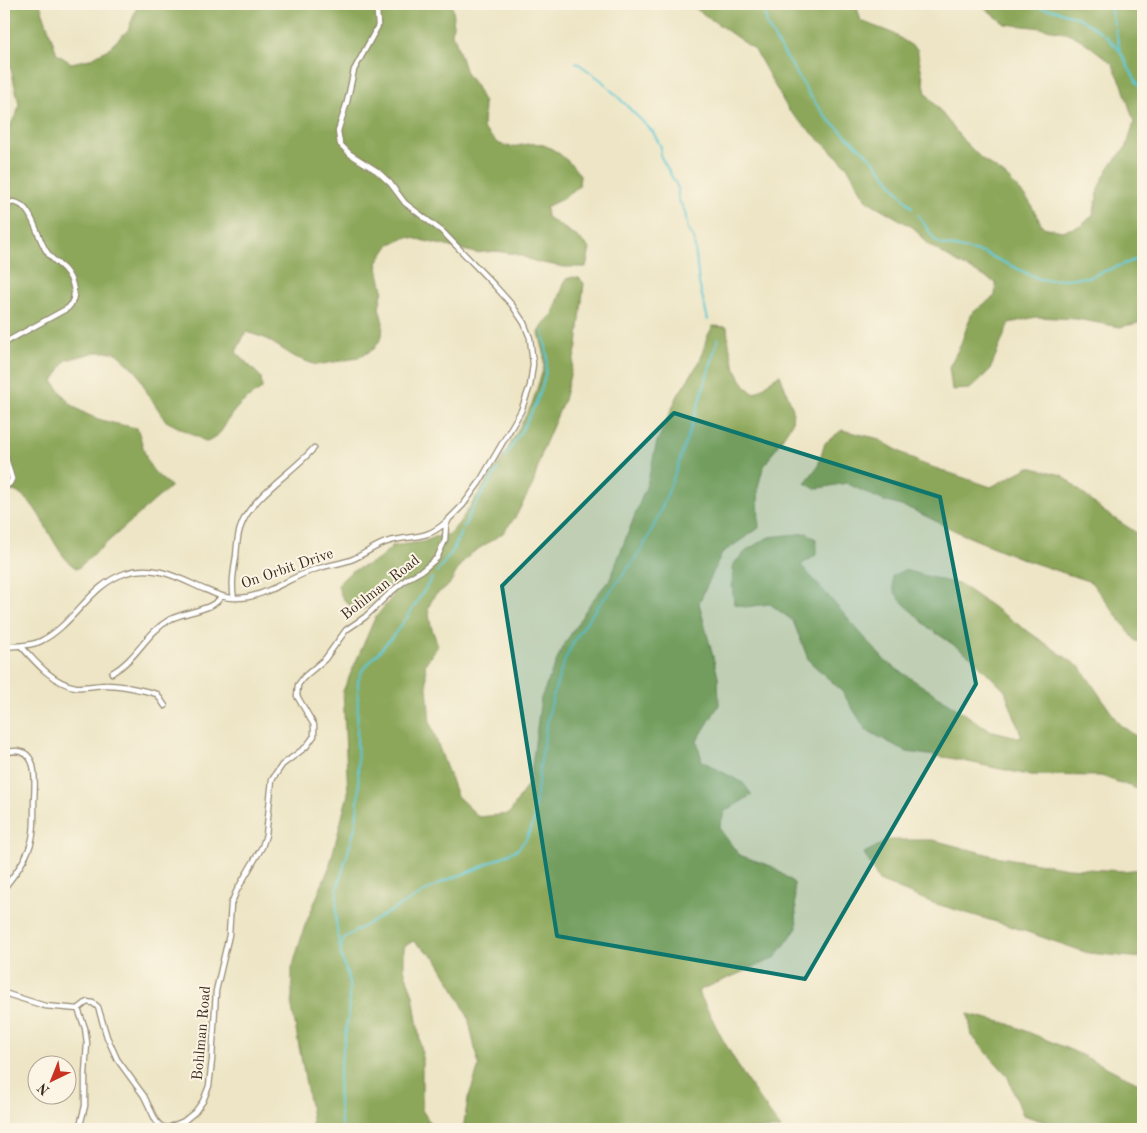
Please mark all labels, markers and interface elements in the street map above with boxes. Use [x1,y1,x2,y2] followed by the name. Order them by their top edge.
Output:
[239,547,336,592] street label: On Orbit Drive
[339,553,423,623] street label: Bohlman Road
[191,985,214,1081] street label: Bohlman Road
[28,1056,78,1106] north arrow
[35,1080,53,1098] text: N

